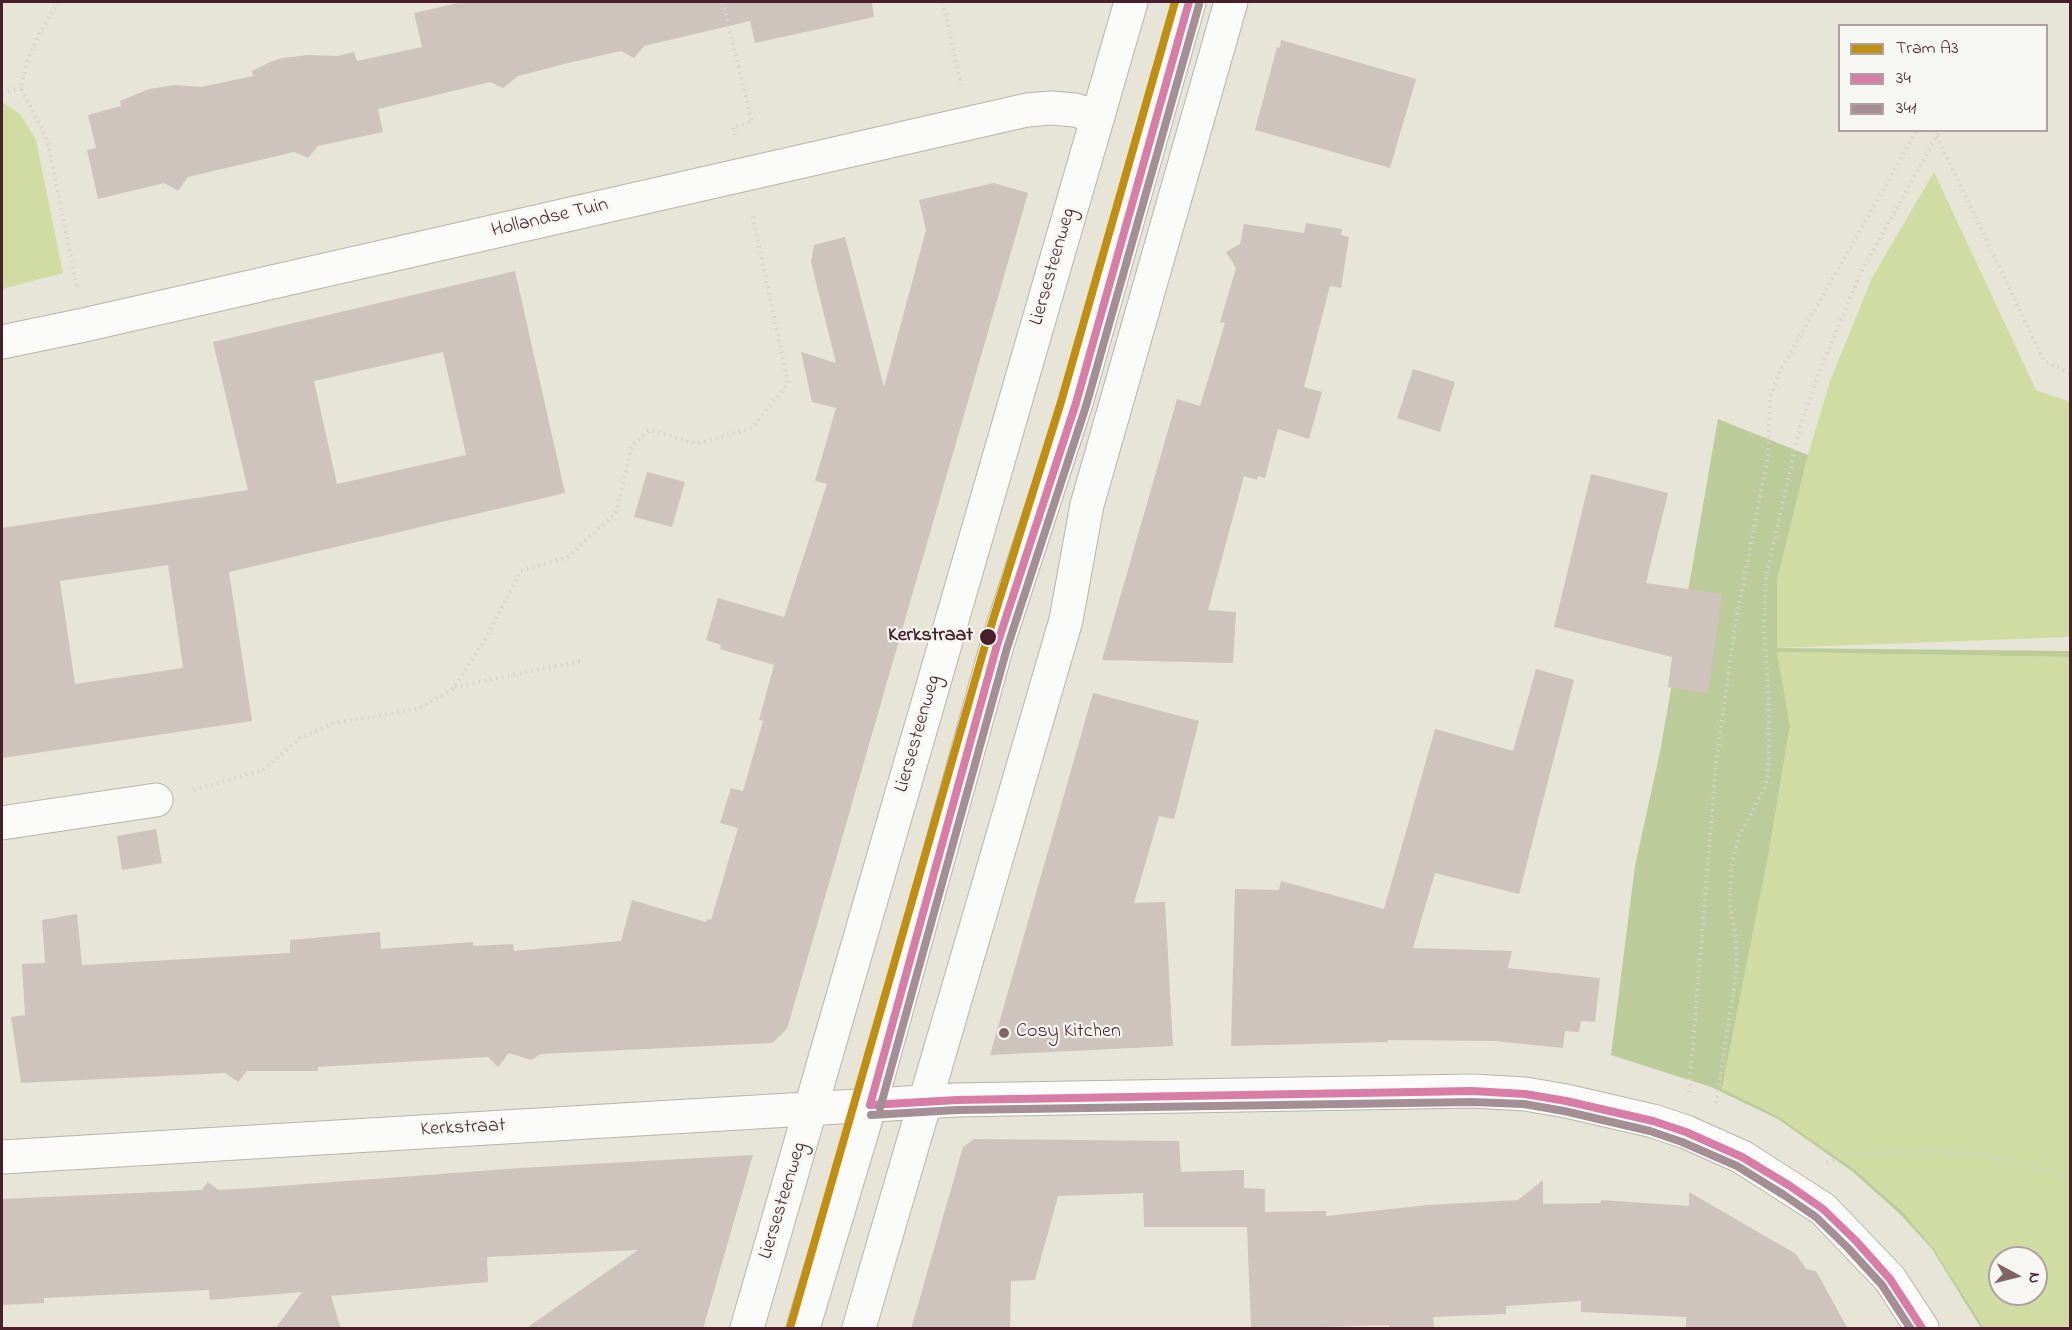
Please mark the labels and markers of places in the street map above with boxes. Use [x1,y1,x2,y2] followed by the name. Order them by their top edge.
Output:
[888,625,973,649] place label: Kerkstraat
[978,627,998,647] marker: Kerkstraat
[1016,1021,1121,1045] place label: Cosy Kitchen
[997,1026,1011,1040] marker: Cosy Kitchen

